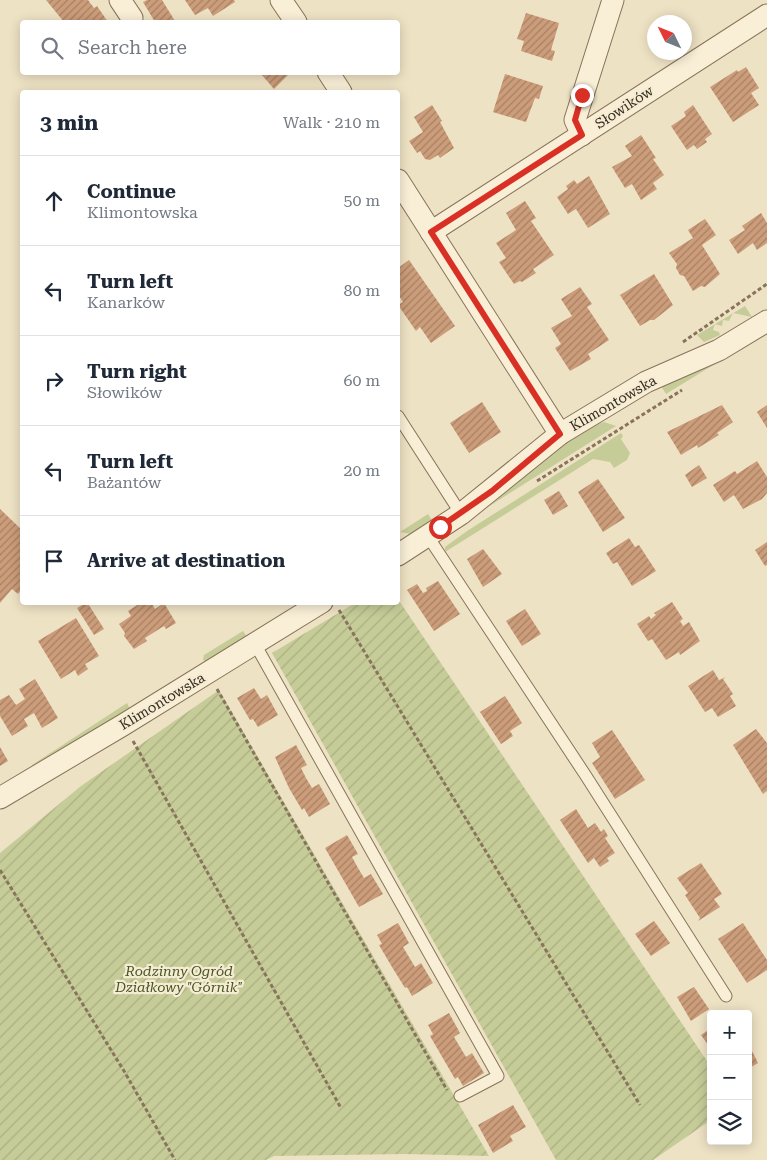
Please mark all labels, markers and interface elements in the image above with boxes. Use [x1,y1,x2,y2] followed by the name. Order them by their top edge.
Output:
[647,15,692,60] north arrow
[20,20,400,75] search box
[38,34,66,62] icon: search
[78,36,187,59] text: Search here
[592,82,656,132] street label: Słowików
[571,84,594,107] route end
[40,111,98,135] text: 3 min
[283,113,380,132] text: Walk · 210 m
[87,180,176,203] text: Continue
[40,187,68,215] icon: ahead
[343,191,380,210] text: 50 m
[87,203,198,222] text: Klimontowska
[87,270,173,293] text: Turn left
[40,277,68,305] icon: left
[343,281,380,300] text: 80 m
[87,293,165,312] text: Kanarków
[87,360,187,383] text: Turn right
[40,367,68,395] icon: right
[343,371,380,390] text: 60 m
[567,372,659,434] street label: Klimontowska
[87,383,162,402] text: Słowików
[87,450,173,473] text: Turn left
[40,457,68,485] icon: left
[343,461,380,480] text: 20 m
[87,473,161,492] text: Bażantów
[429,516,452,539] route start
[40,547,68,575] icon: arrive
[87,549,285,572] text: Arrive at destination
[116,669,208,733] street label: Klimontowska
[114,963,243,995] park label: Rodzinny Ogród Działkowy "Górnik"
[707,1010,752,1145] map controls
[707,1010,752,1055] button: +
[707,1055,752,1100] button: −
[707,1100,752,1145] button: layers

